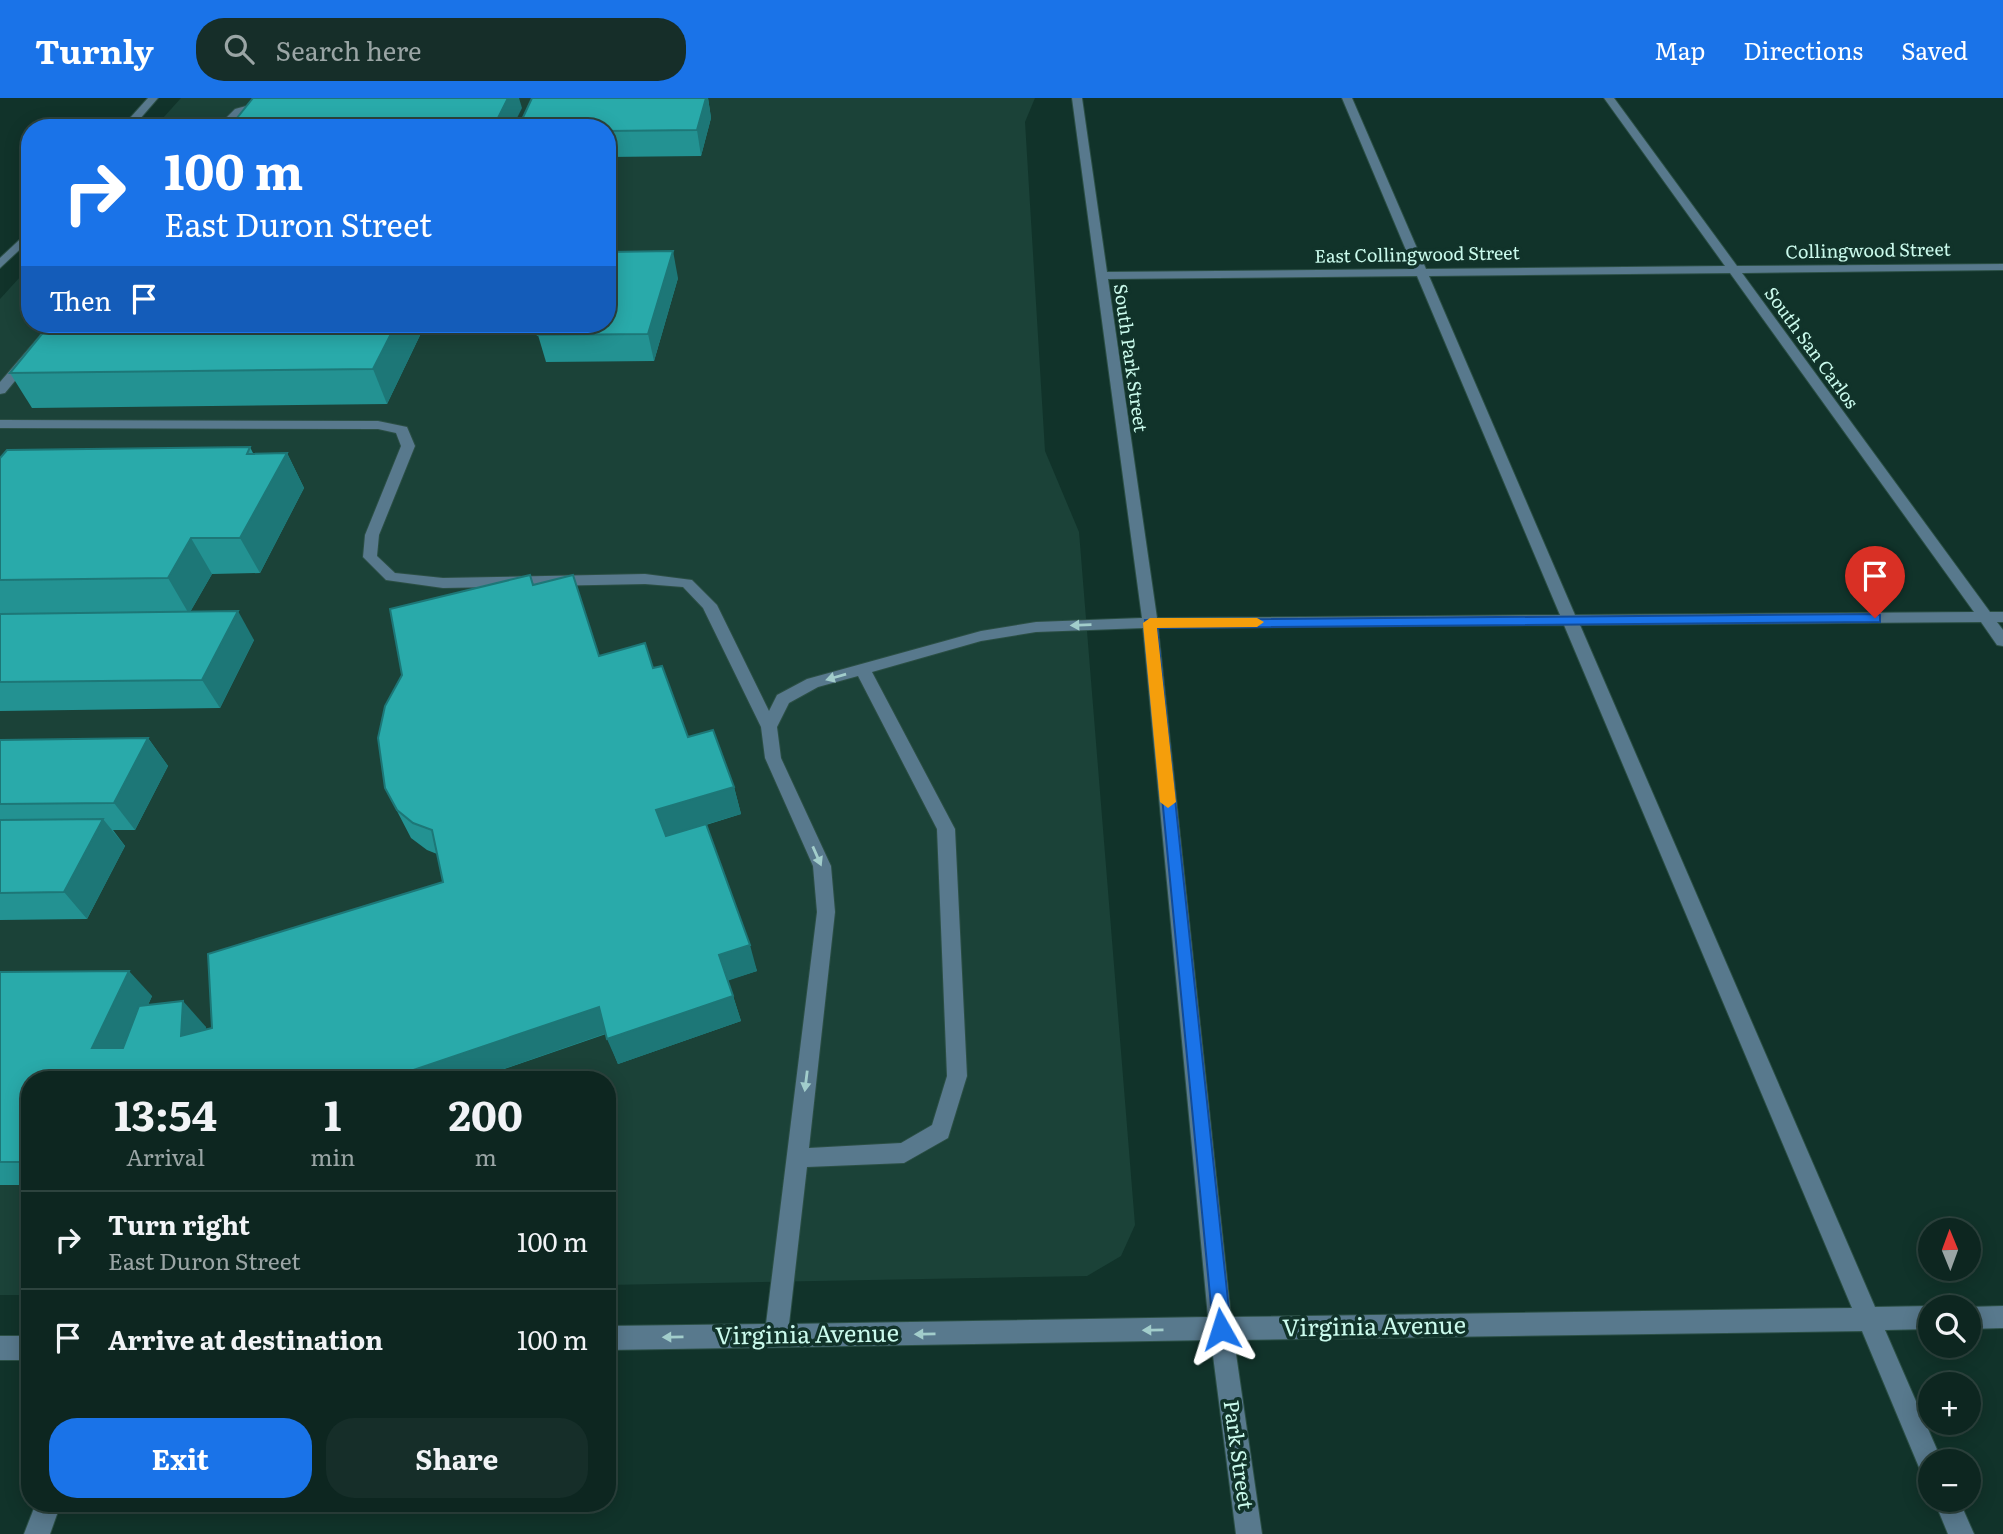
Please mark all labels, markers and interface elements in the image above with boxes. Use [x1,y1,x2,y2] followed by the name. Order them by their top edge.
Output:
[196,18,686,81] search box
[35,25,154,74] text: Turnly
[220,30,258,68] icon: search
[276,30,421,69] text: Search here
[1654,32,1705,67] text: Map
[1743,32,1863,67] text: Directions
[1901,32,1968,67] text: Saved
[164,132,303,205] text: 100 m
[49,147,140,238] icon: right
[164,199,432,247] text: East Duron Street
[1785,235,1952,264] street label: Collingwood Street
[1314,238,1520,269] street label: East Collingwood Street
[49,280,111,319] text: Then
[125,280,163,318] icon: arrive
[1759,281,1866,414] street label: South San Carlos
[1108,282,1155,434] street label: South Park Street
[1845,546,1905,618] pin
[1856,557,1894,595] icon: arrive
[1070,620,1092,631] one-way arrow
[825,672,846,682] one-way arrow
[811,846,823,866] one-way arrow
[801,1070,812,1092] one-way arrow
[114,1082,217,1144] text: 13:54
[324,1082,341,1144] text: 1
[449,1082,523,1144] text: 200
[126,1139,205,1173] text: Arrival
[310,1139,355,1173] text: min
[475,1139,497,1173] text: m
[108,1204,250,1243] text: Turn right
[1918,1218,1981,1281] north arrow
[1918,1218,1981,1512] map controls
[49,1221,87,1259] icon: right
[517,1221,588,1260] text: 100 m
[108,1243,301,1277] text: East Duron Street
[1184,1292,1258,1366] position arrow
[1918,1295,1981,1358] button: search
[1282,1305,1466,1344] street label: Virginia Avenue
[715,1313,899,1352] street label: Virginia Avenue
[49,1319,87,1357] icon: arrive
[108,1319,383,1358] text: Arrive at destination
[517,1319,588,1358] text: 100 m
[1142,1324,1164,1336] one-way arrow
[914,1328,936,1339] one-way arrow
[662,1332,684,1343] one-way arrow
[1918,1372,1981,1435] button: +
[1217,1398,1264,1512] street label: Park Street
[49,1418,312,1498] button: Exit
[326,1418,588,1498] button: Share
[1918,1449,1981,1512] button: −

